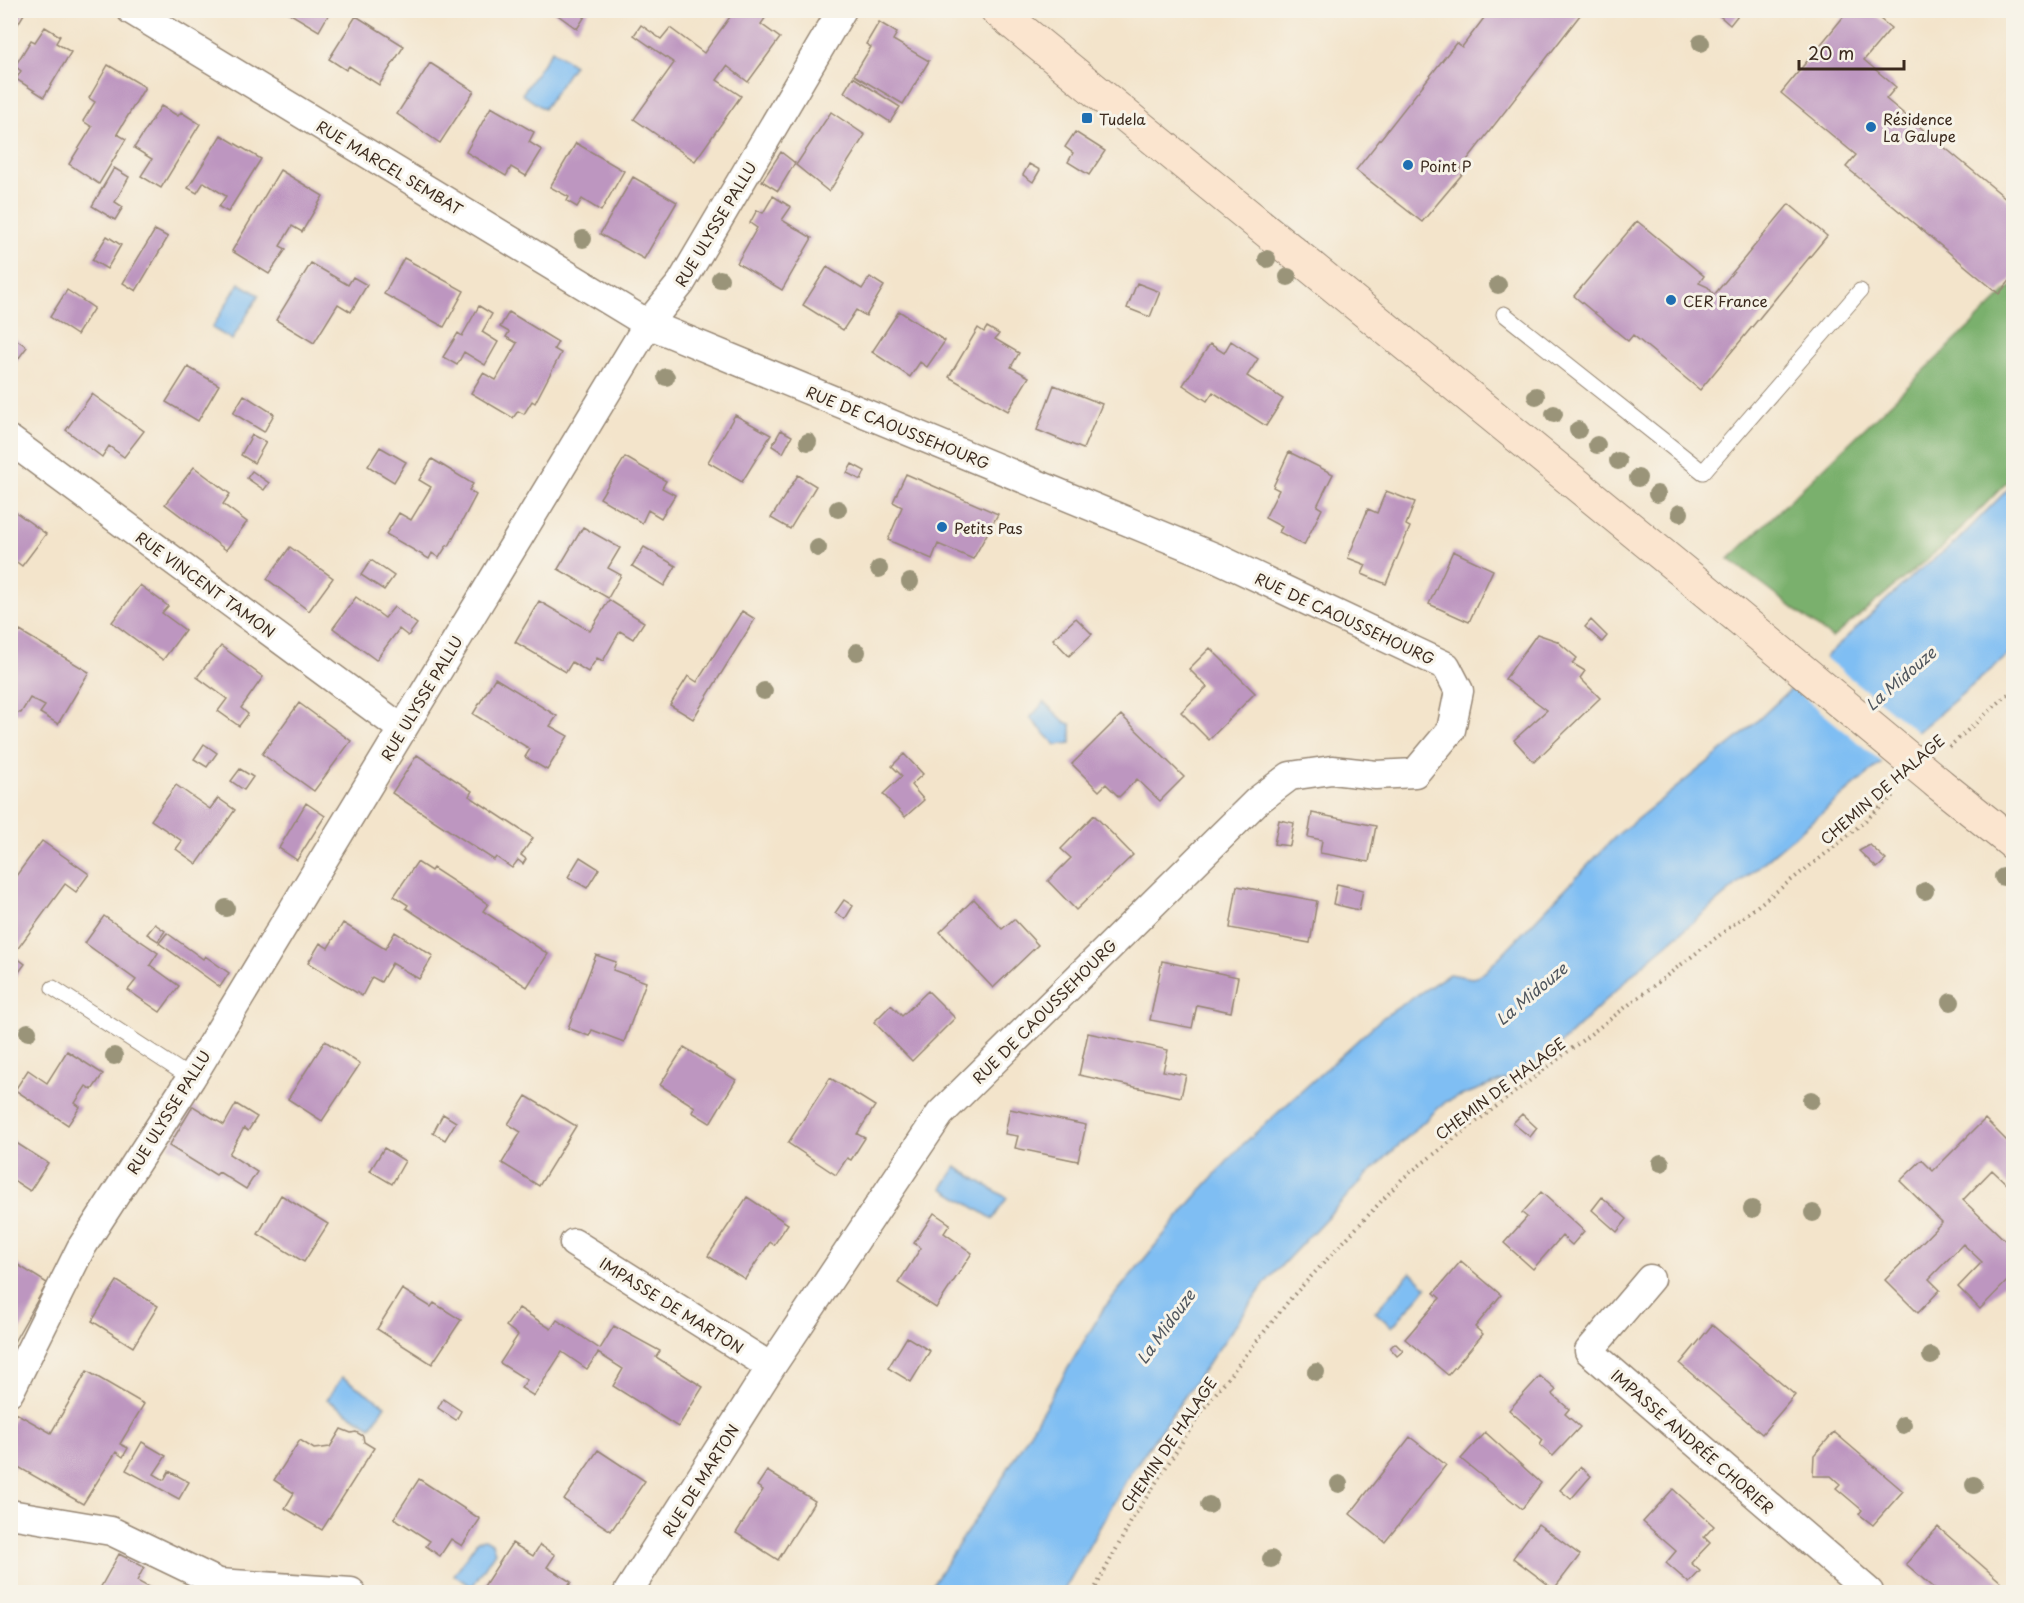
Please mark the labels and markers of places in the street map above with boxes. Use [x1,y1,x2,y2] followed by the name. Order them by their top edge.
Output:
[1099,107,1146,130] place label: Tudela
[1883,107,1956,147] place label: Résidence La Galupe
[1080,111,1094,125] marker: Tudela
[1864,120,1878,134] marker: Résidence La Galupe
[1420,154,1472,177] place label: Point P
[1401,158,1415,172] marker: Point P
[1683,289,1768,312] place label: CER France
[1664,293,1678,307] marker: CER France
[954,516,1022,539] place label: Petits Pas
[935,520,949,534] marker: Petits Pas

